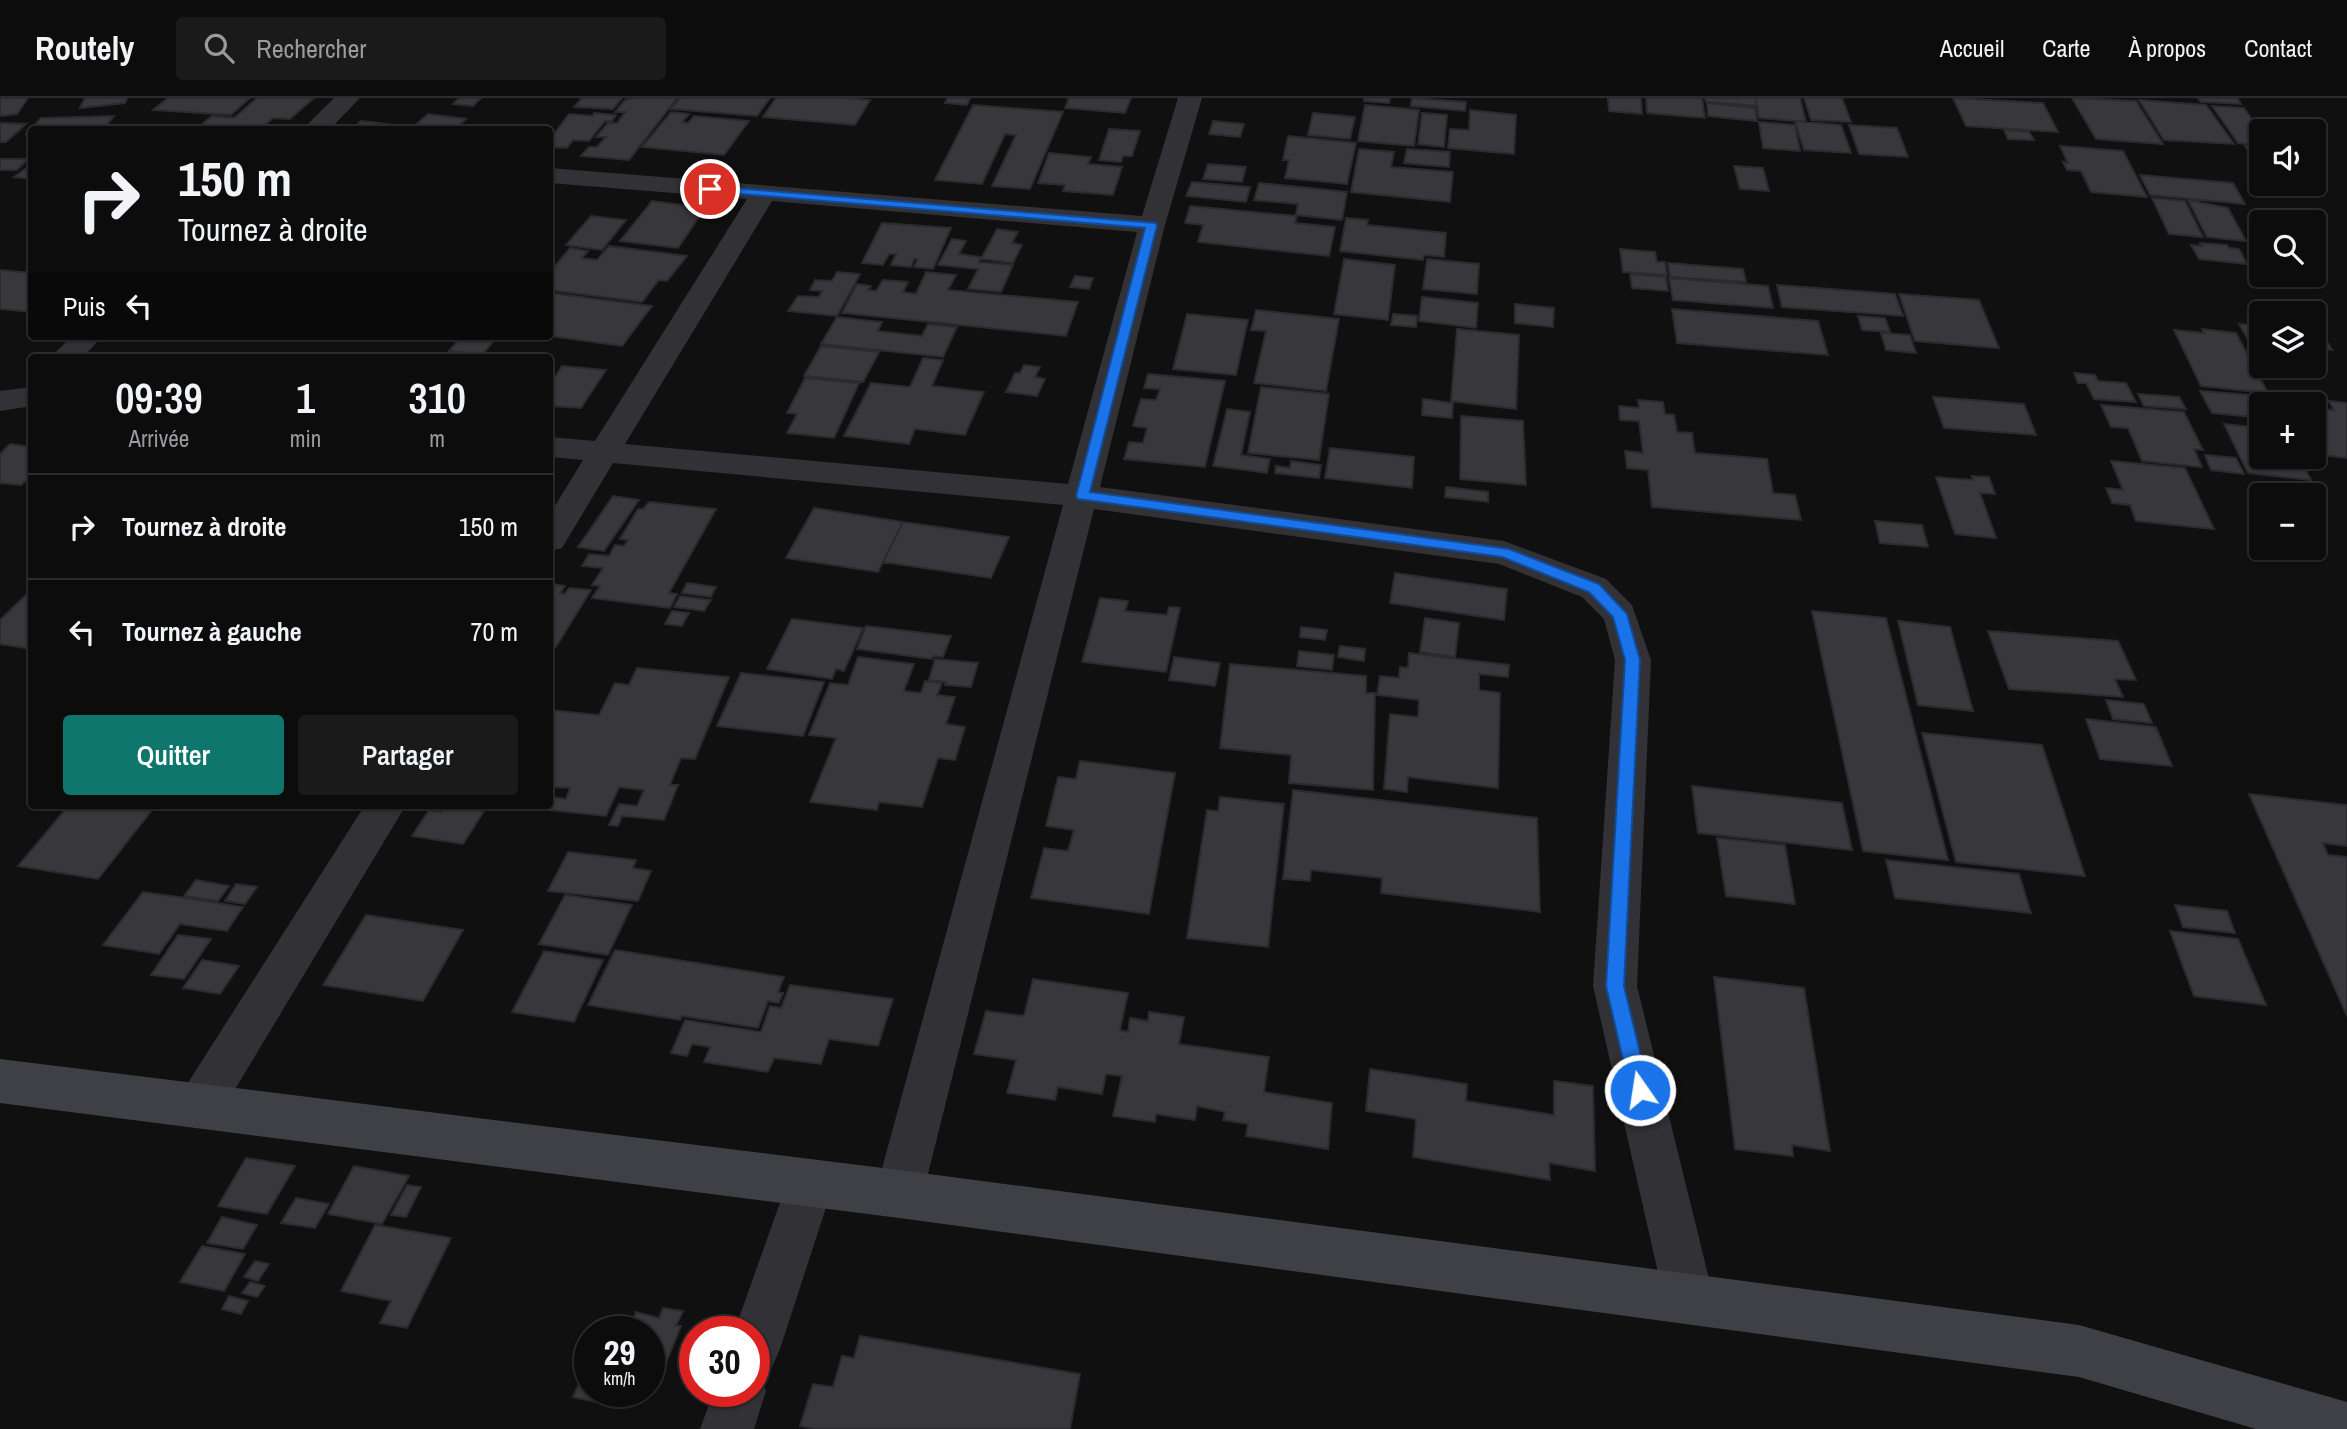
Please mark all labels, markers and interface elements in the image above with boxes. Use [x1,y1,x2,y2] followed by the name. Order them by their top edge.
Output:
[176,17,666,80] search box
[35,26,134,70] text: Routely
[200,29,238,67] icon: search
[256,31,366,66] text: Rechercher
[1940,32,2004,64] text: Accueil
[2042,32,2090,64] text: Carte
[2128,32,2206,64] text: À propos
[2244,32,2312,64] text: Contact
[2249,119,2326,560] map controls
[2249,119,2326,196] button: sound
[178,145,292,211] text: 150 m
[63,154,154,245] icon: right
[680,159,740,219] pin
[691,170,729,208] icon: arrive
[178,208,368,251] text: Tournez à droite
[2249,210,2326,287] button: search
[120,287,158,325] icon: left
[63,289,106,324] text: Puis
[2249,301,2326,378] button: layers
[115,370,203,426] text: 09:39
[296,370,315,426] text: 1
[408,370,466,426] text: 310
[2249,392,2326,469] button: +
[128,423,189,454] text: Arrivée
[290,423,321,454] text: min
[429,423,445,454] text: m
[2249,483,2326,560] button: −
[63,508,101,546] icon: right
[122,509,286,544] text: Tournez à droite
[459,509,518,544] text: 150 m
[63,613,101,651] icon: left
[122,614,302,649] text: Tournez à gauche
[471,614,518,649] text: 70 m
[63,715,284,795] button: Quitter
[298,715,518,795] button: Partager
[1603,1053,1677,1127] position arrow
[679,1316,770,1407] speed limit sign: 30
[604,1329,635,1376] text: 29
[604,1366,636,1391] text: km/h

